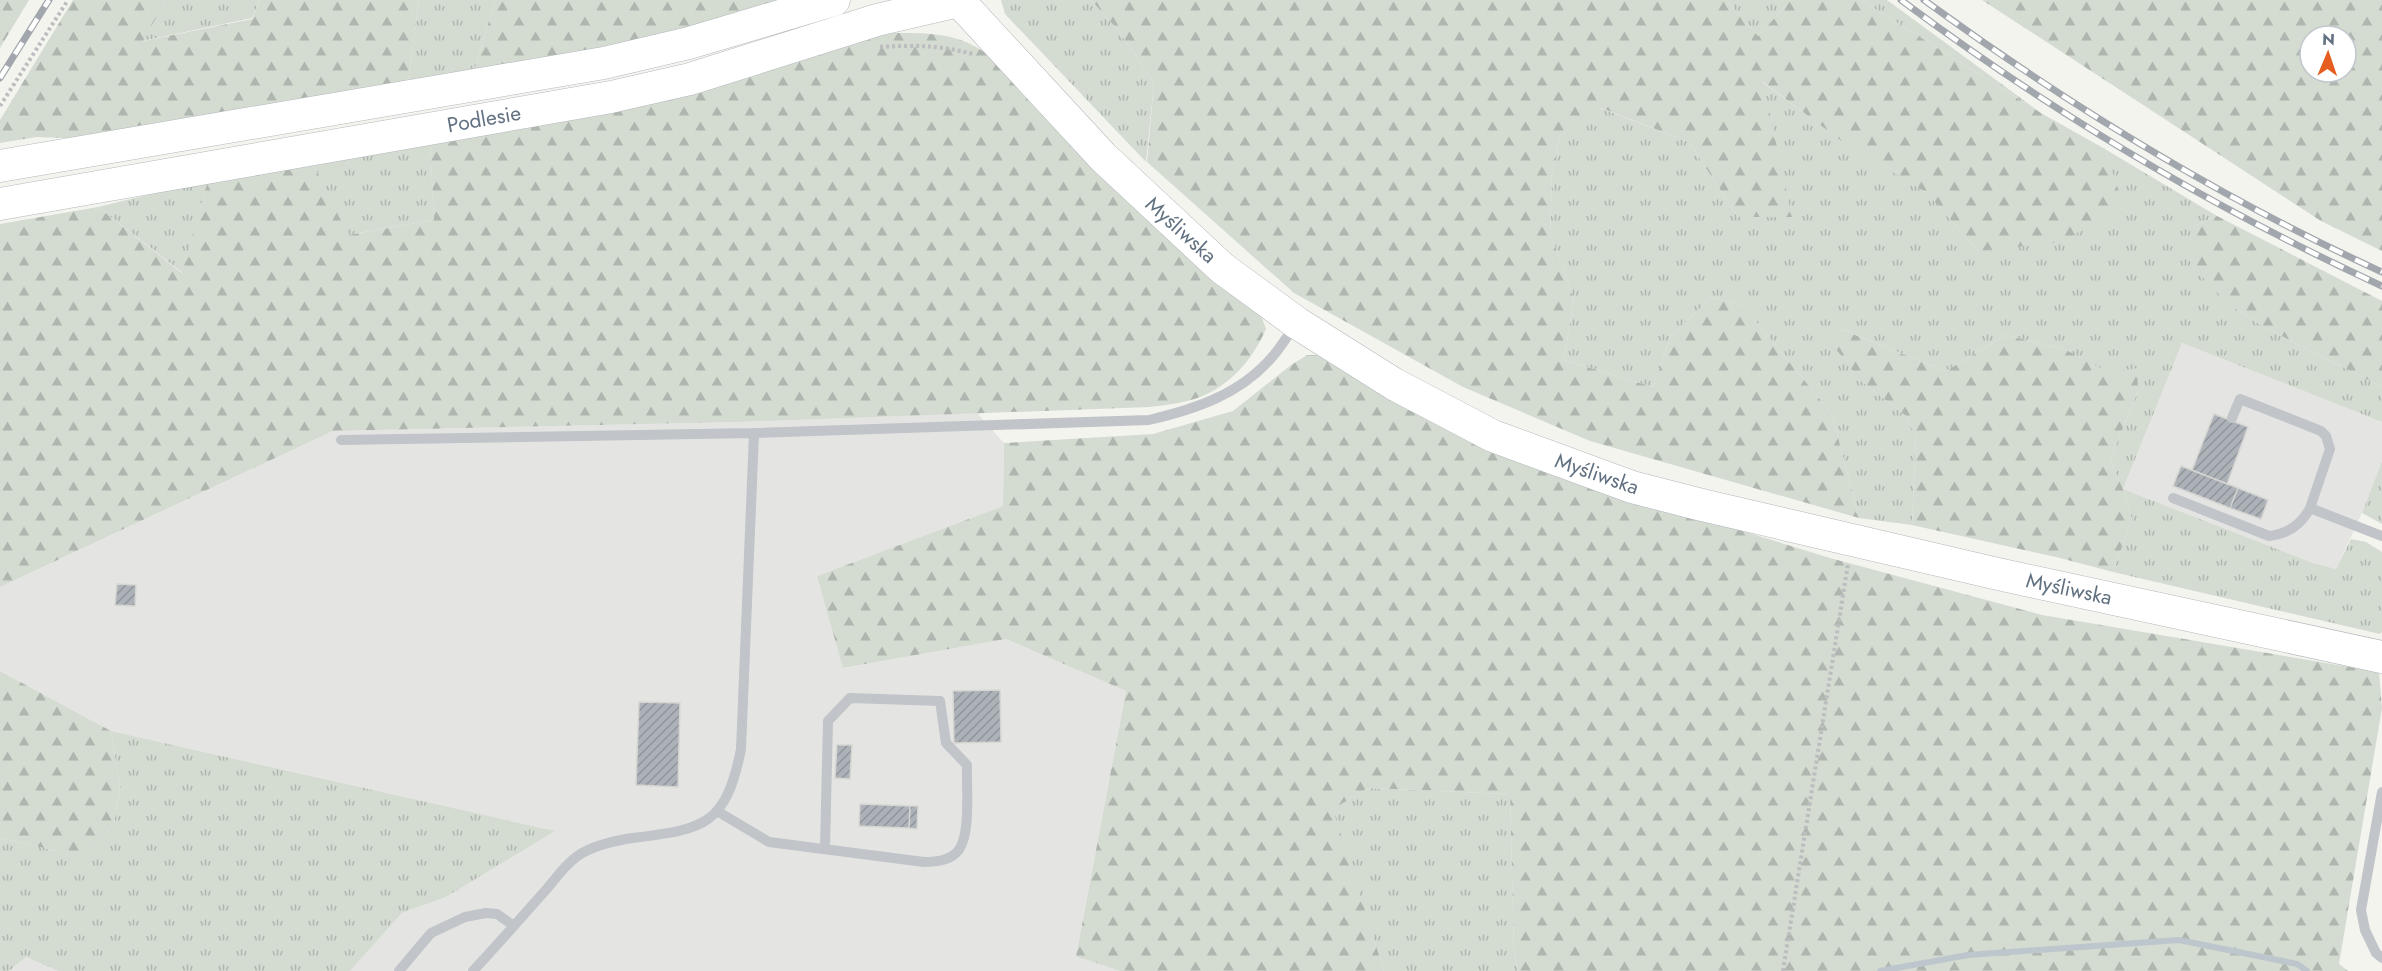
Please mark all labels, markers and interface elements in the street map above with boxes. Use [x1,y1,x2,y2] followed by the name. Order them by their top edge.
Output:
[2298,24,2358,84] north arrow
[2322,28,2335,51] text: N
[445,98,524,140] street label: Podlesie
[1139,190,1223,270] street label: Myśliwska
[1551,446,1643,502] street label: Myśliwska
[2023,565,2115,613] street label: Myśliwska

